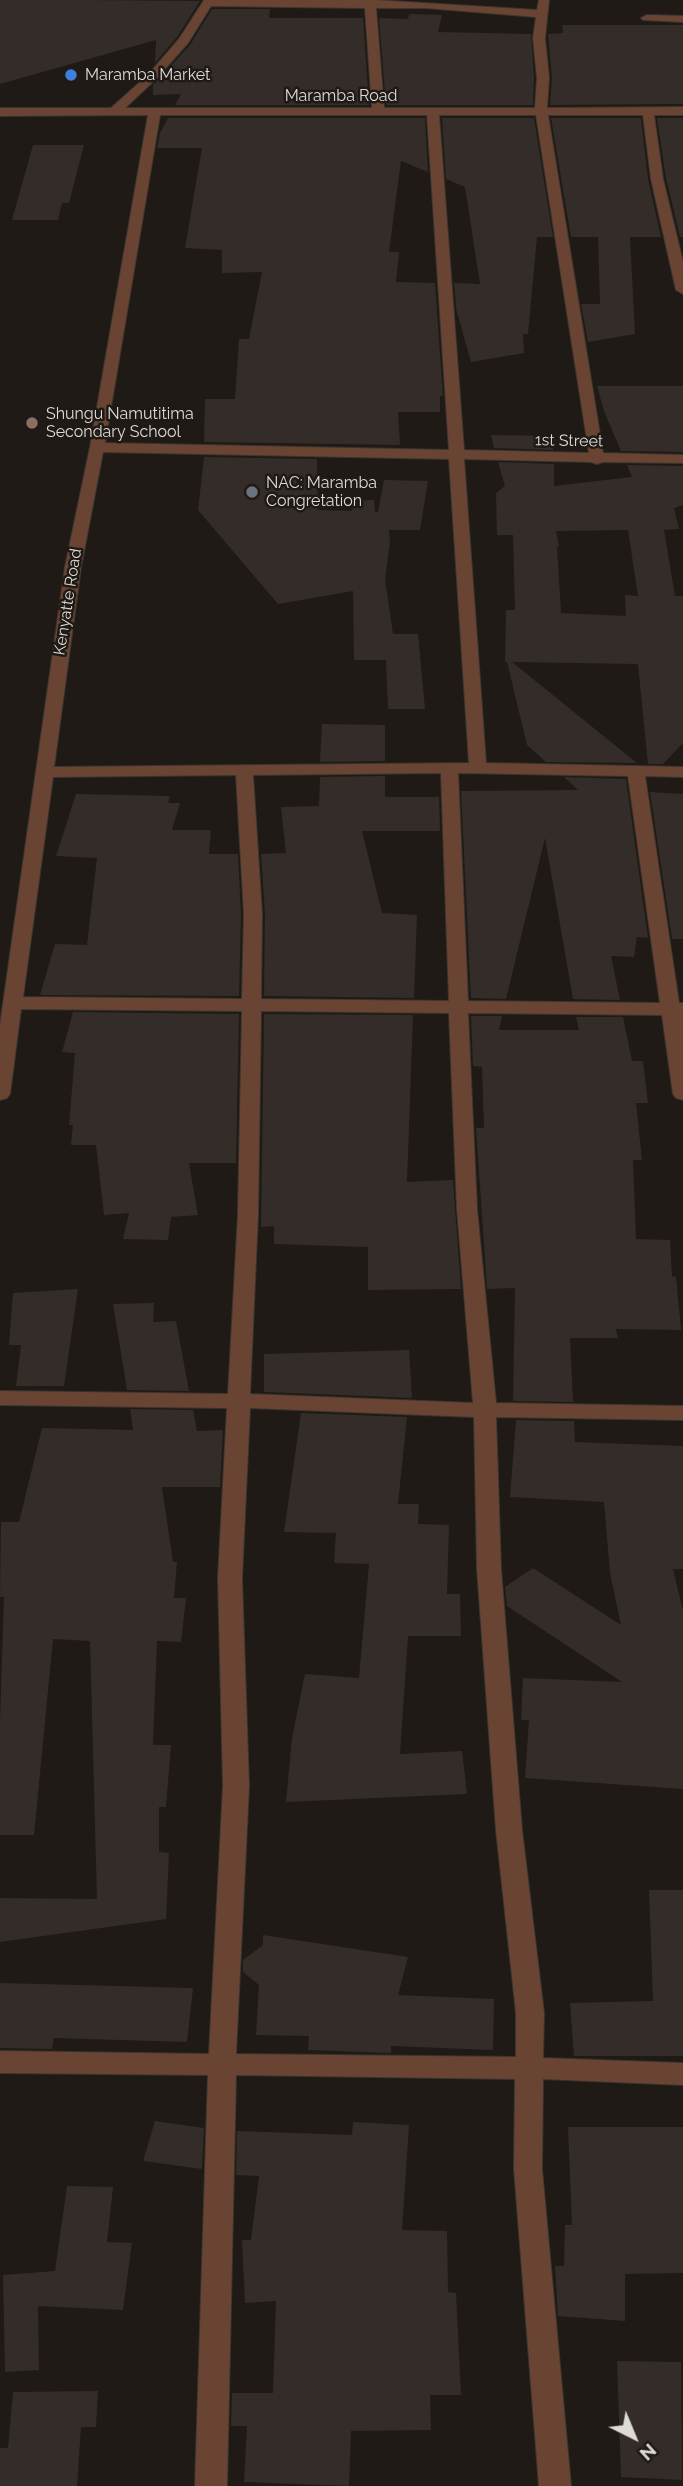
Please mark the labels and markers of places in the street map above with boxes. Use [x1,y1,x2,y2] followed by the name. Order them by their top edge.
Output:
[85,65,210,85] place label: Maramba Market
[63,67,79,83] marker: Maramba Market
[46,404,194,442] place label: Shungu Namutitima Secondary School
[24,415,40,431] marker: Shungu Namutitima Secondary School
[266,473,377,511] place label: NAC: Maramba Congretation
[244,484,260,500] marker: NAC: Maramba Congretation

